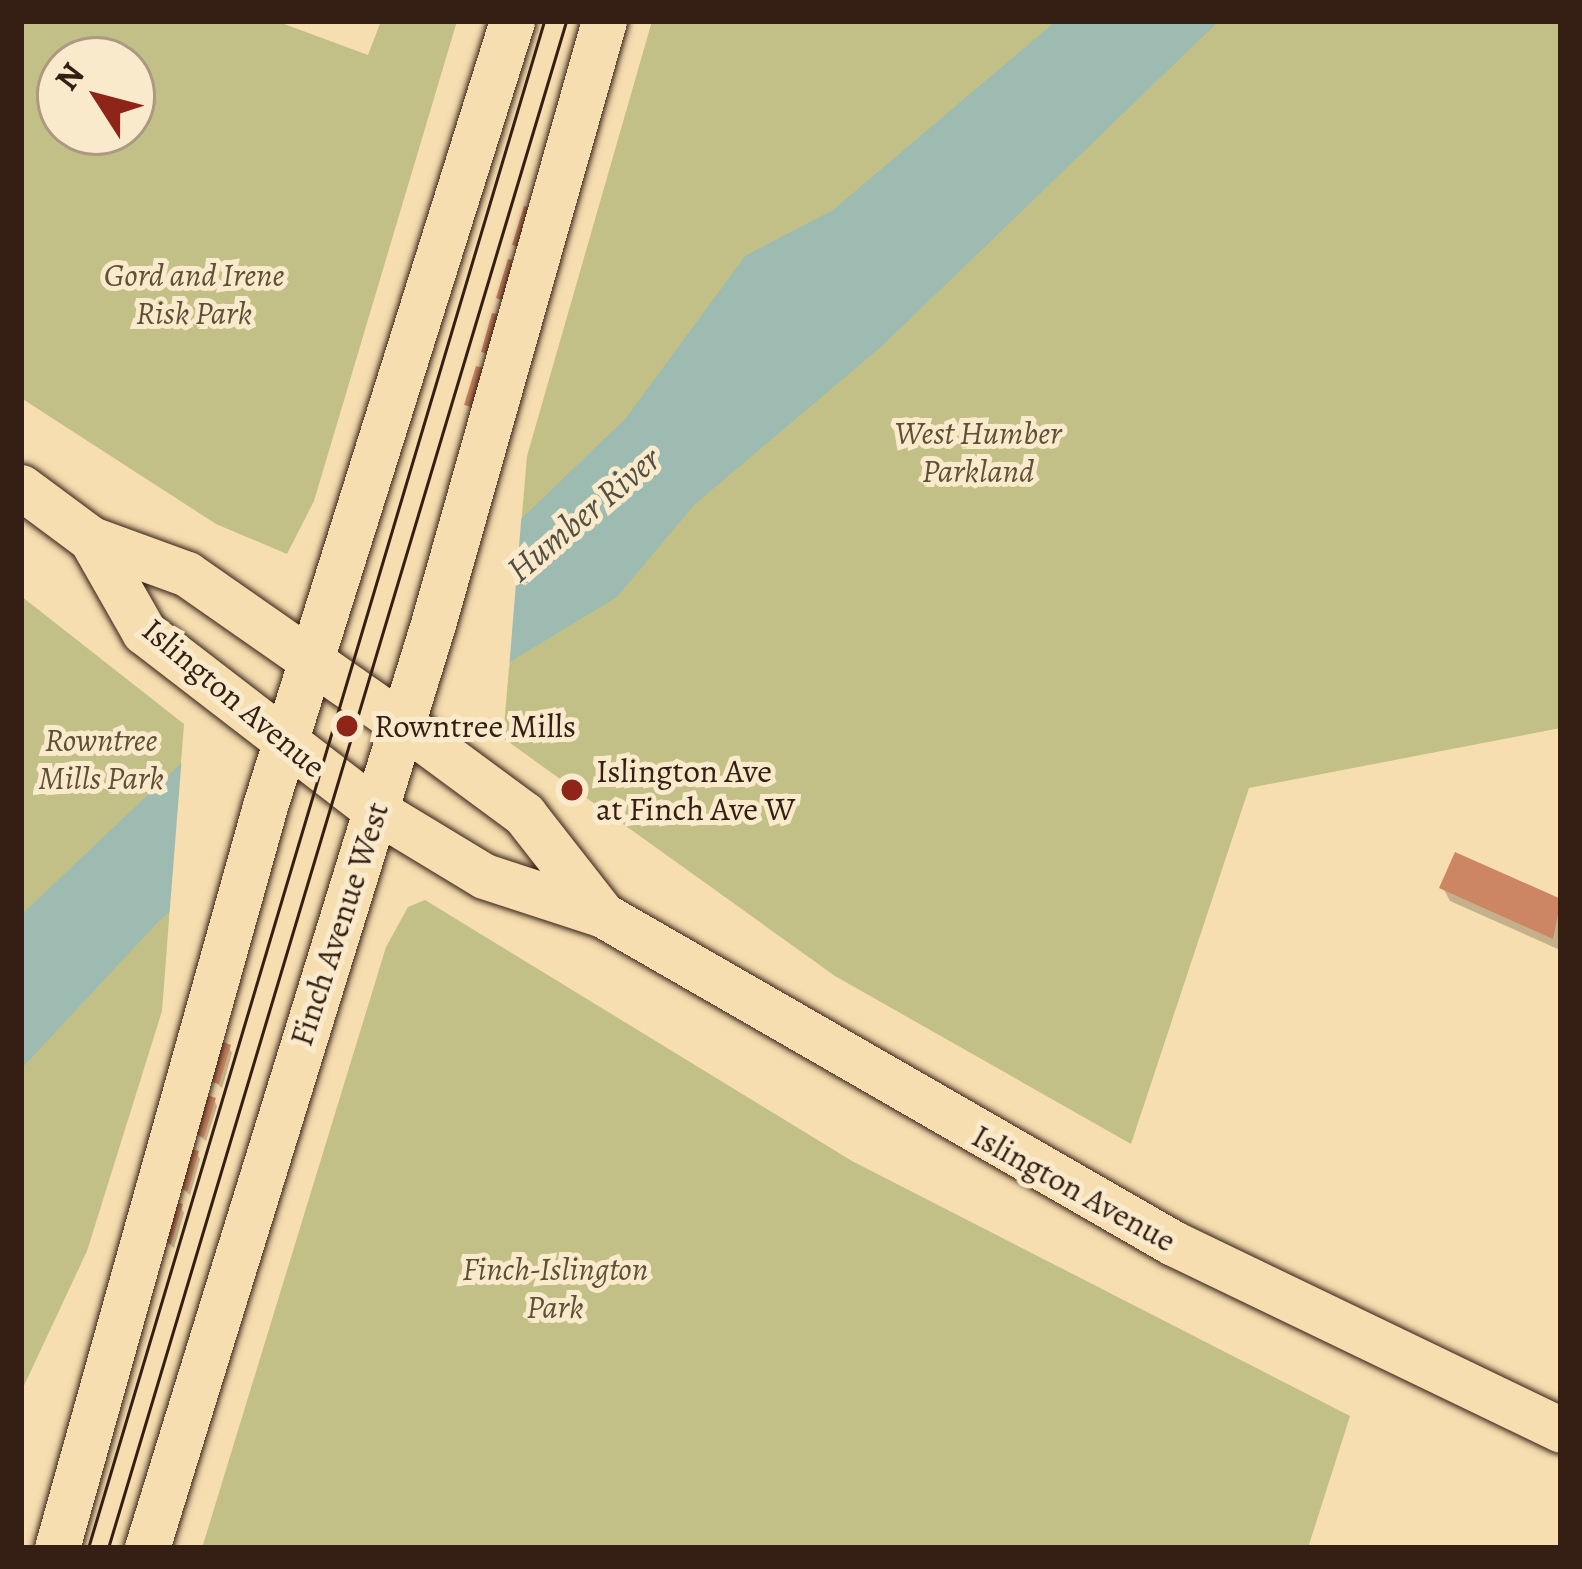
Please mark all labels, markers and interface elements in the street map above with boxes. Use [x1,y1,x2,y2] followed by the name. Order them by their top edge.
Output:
[36,36,156,156] north arrow
[44,53,94,99] text: N
[104,255,284,333] park label: Gord and Irene Risk Park
[895,413,1061,491] park label: West Humber Parkland
[497,437,669,591] water label: Humber River
[134,610,334,786] street label: Islington Avenue
[374,706,576,746] place label: Rowntree Mills
[331,710,363,742] marker: Rowntree Mills
[38,720,164,798] park label: Rowntree Mills Park
[596,751,795,829] place label: Islington Ave at Finch Ave W
[559,777,585,803] marker: Islington Ave at Finch Ave W
[281,797,397,1051] street label: Finch Avenue West
[965,1116,1183,1260] street label: Islington Avenue
[462,1249,648,1327] park label: Finch-Islington Park

